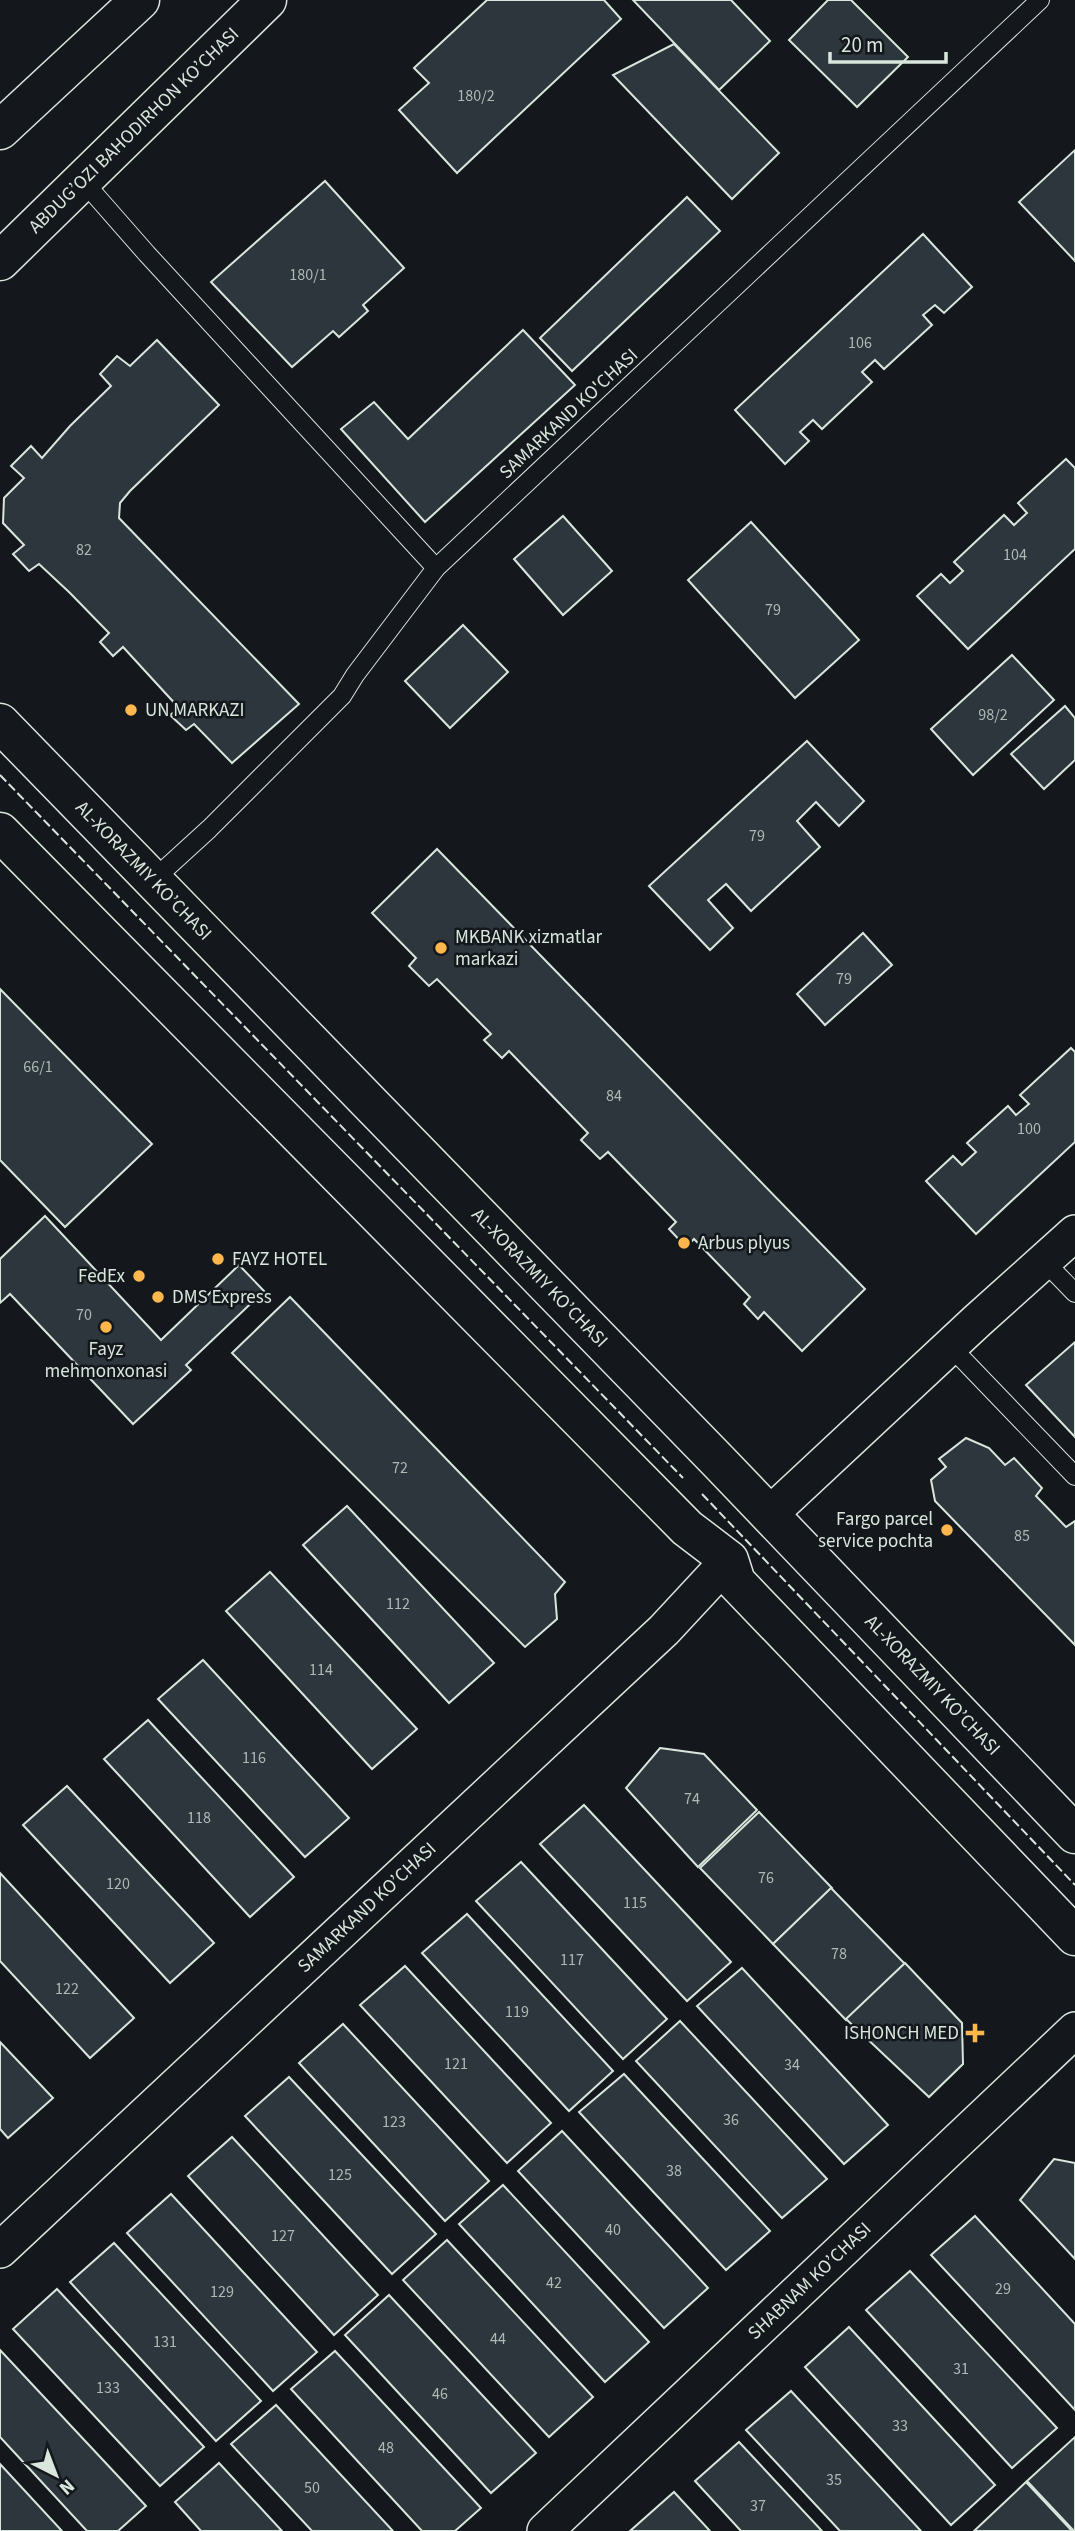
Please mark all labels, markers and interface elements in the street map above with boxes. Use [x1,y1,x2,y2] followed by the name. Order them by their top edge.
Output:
[22,21,245,240] street label: ABDUG’OZI BAHODIRHON KO’CHASI
[830,21,946,65] scale bar
[841,30,883,60] text: 20 m
[457,85,495,107] house number: 180/2
[289,264,327,286] house number: 180/1
[848,332,872,354] house number: 106
[494,342,644,486] street label: SAMARKAND KO'CHASI
[76,539,92,561] house number: 82
[1003,544,1027,566] house number: 104
[765,599,781,621] house number: 79
[145,697,245,724] place label: UN MARKAZI
[123,702,139,718] marker: UN MARKAZI
[978,704,1008,726] house number: 98/2
[69,795,218,947] street label: AL-XORAZMIY KO’CHASI
[749,825,765,847] house number: 79
[455,924,603,973] place label: MKBANK xizmatlar markazi
[433,940,449,956] marker: MKBANK xizmatlar markazi
[836,968,852,990] house number: 79
[23,1056,53,1078] house number: 66/1
[606,1085,622,1107] house number: 84
[1017,1118,1041,1140] house number: 100
[465,1202,614,1354] street label: AL-XORAZMIY KO’CHASI
[698,1230,790,1257] place label: Arbus plyus
[676,1235,692,1251] marker: Arbus plyus
[232,1246,327,1273] place label: FAYZ HOTEL
[210,1251,226,1267] marker: FAYZ HOTEL
[78,1263,126,1290] place label: FedEx
[131,1268,147,1284] marker: FedEx
[172,1284,272,1311] place label: DMS Express
[150,1289,166,1305] marker: DMS Express
[76,1304,92,1326] house number: 70
[98,1319,114,1335] marker: Fayz mehmonxonasi
[45,1336,168,1385] place label: Fayz mehmonxonasi
[392,1457,408,1479] house number: 72
[818,1506,933,1555] place label: Fargo parcel service pochta
[939,1522,955,1538] marker: Fargo parcel service pochta
[1014,1525,1030,1547] house number: 85
[386,1593,410,1615] house number: 112
[859,1609,1007,1762] street label: AL-XORAZMIY KO’CHASI
[309,1659,333,1681] house number: 114
[242,1747,266,1769] house number: 116
[684,1788,700,1810] house number: 74
[187,1807,211,1829] house number: 118
[292,1836,442,1979] street label: SAMARKAND KO’CHASI
[758,1867,774,1889] house number: 76
[106,1873,130,1895] house number: 120
[623,1892,647,1914] house number: 115
[831,1943,847,1965] house number: 78
[560,1949,584,1971] house number: 117
[55,1978,79,2000] house number: 122
[505,2001,529,2023] house number: 119
[844,2020,959,2047] place label: ISHONCH MED
[965,2023,985,2043] marker: ISHONCH MED
[444,2053,468,2075] house number: 121
[784,2054,800,2076] house number: 34
[723,2109,739,2131] house number: 36
[382,2111,406,2133] house number: 123
[666,2160,682,2182] house number: 38
[328,2164,352,2186] house number: 125
[742,2216,877,2346] street label: SHABNAM KO’CHASI
[605,2219,621,2241] house number: 40
[271,2225,295,2247] house number: 127
[546,2272,562,2294] house number: 42
[995,2278,1011,2300] house number: 29
[210,2281,234,2303] house number: 129
[490,2328,506,2350] house number: 44
[153,2331,177,2353] house number: 131
[953,2358,969,2380] house number: 31
[96,2377,120,2399] house number: 133
[432,2383,448,2405] house number: 46
[892,2415,908,2437] house number: 33
[378,2437,394,2459] house number: 48
[21,2440,91,2510] north arrow
[826,2469,842,2491] house number: 35
[53,2472,80,2501] text: N
[304,2477,320,2499] house number: 50
[750,2495,766,2517] house number: 37

